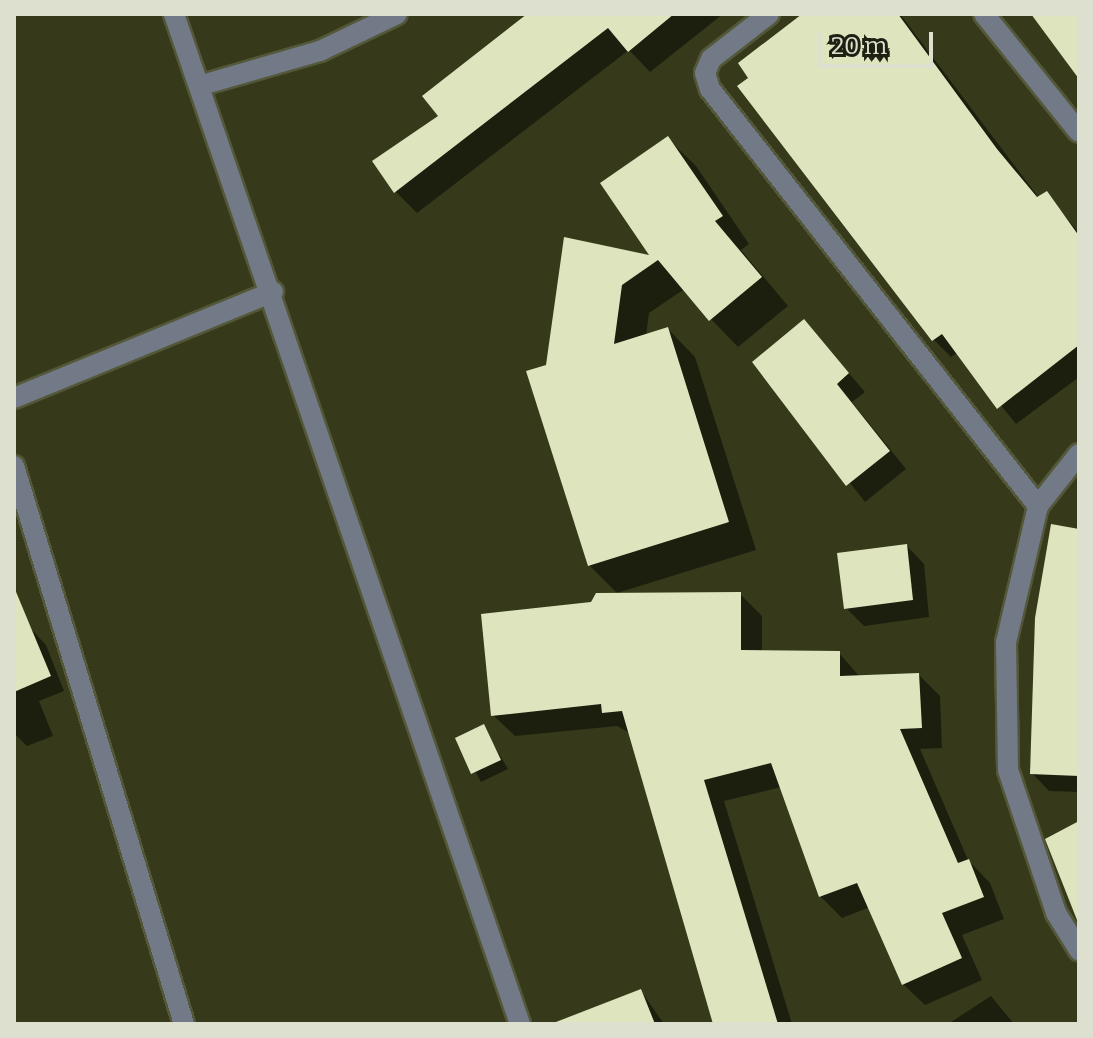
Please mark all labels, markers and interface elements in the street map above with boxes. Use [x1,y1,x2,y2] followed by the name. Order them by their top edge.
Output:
[821,16,937,66] scale bar
[831,32,887,60] text: 20 m

